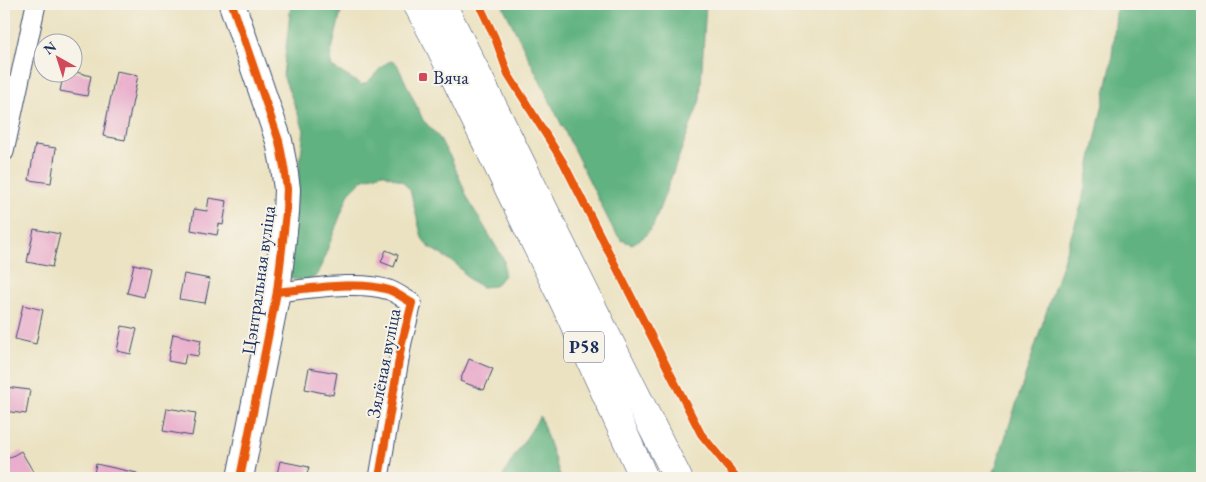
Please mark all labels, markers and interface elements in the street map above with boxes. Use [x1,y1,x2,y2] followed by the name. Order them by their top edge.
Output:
[32,32,82,82] north arrow
[40,37,60,58] text: N
[433,65,469,90] place label: Вяча
[417,71,429,83] marker: Вяча
[236,203,281,356] street label: Цэнтральная вуліца
[361,306,406,420] street label: Зялёная вуліца
[564,332,604,362] road number: Р58

